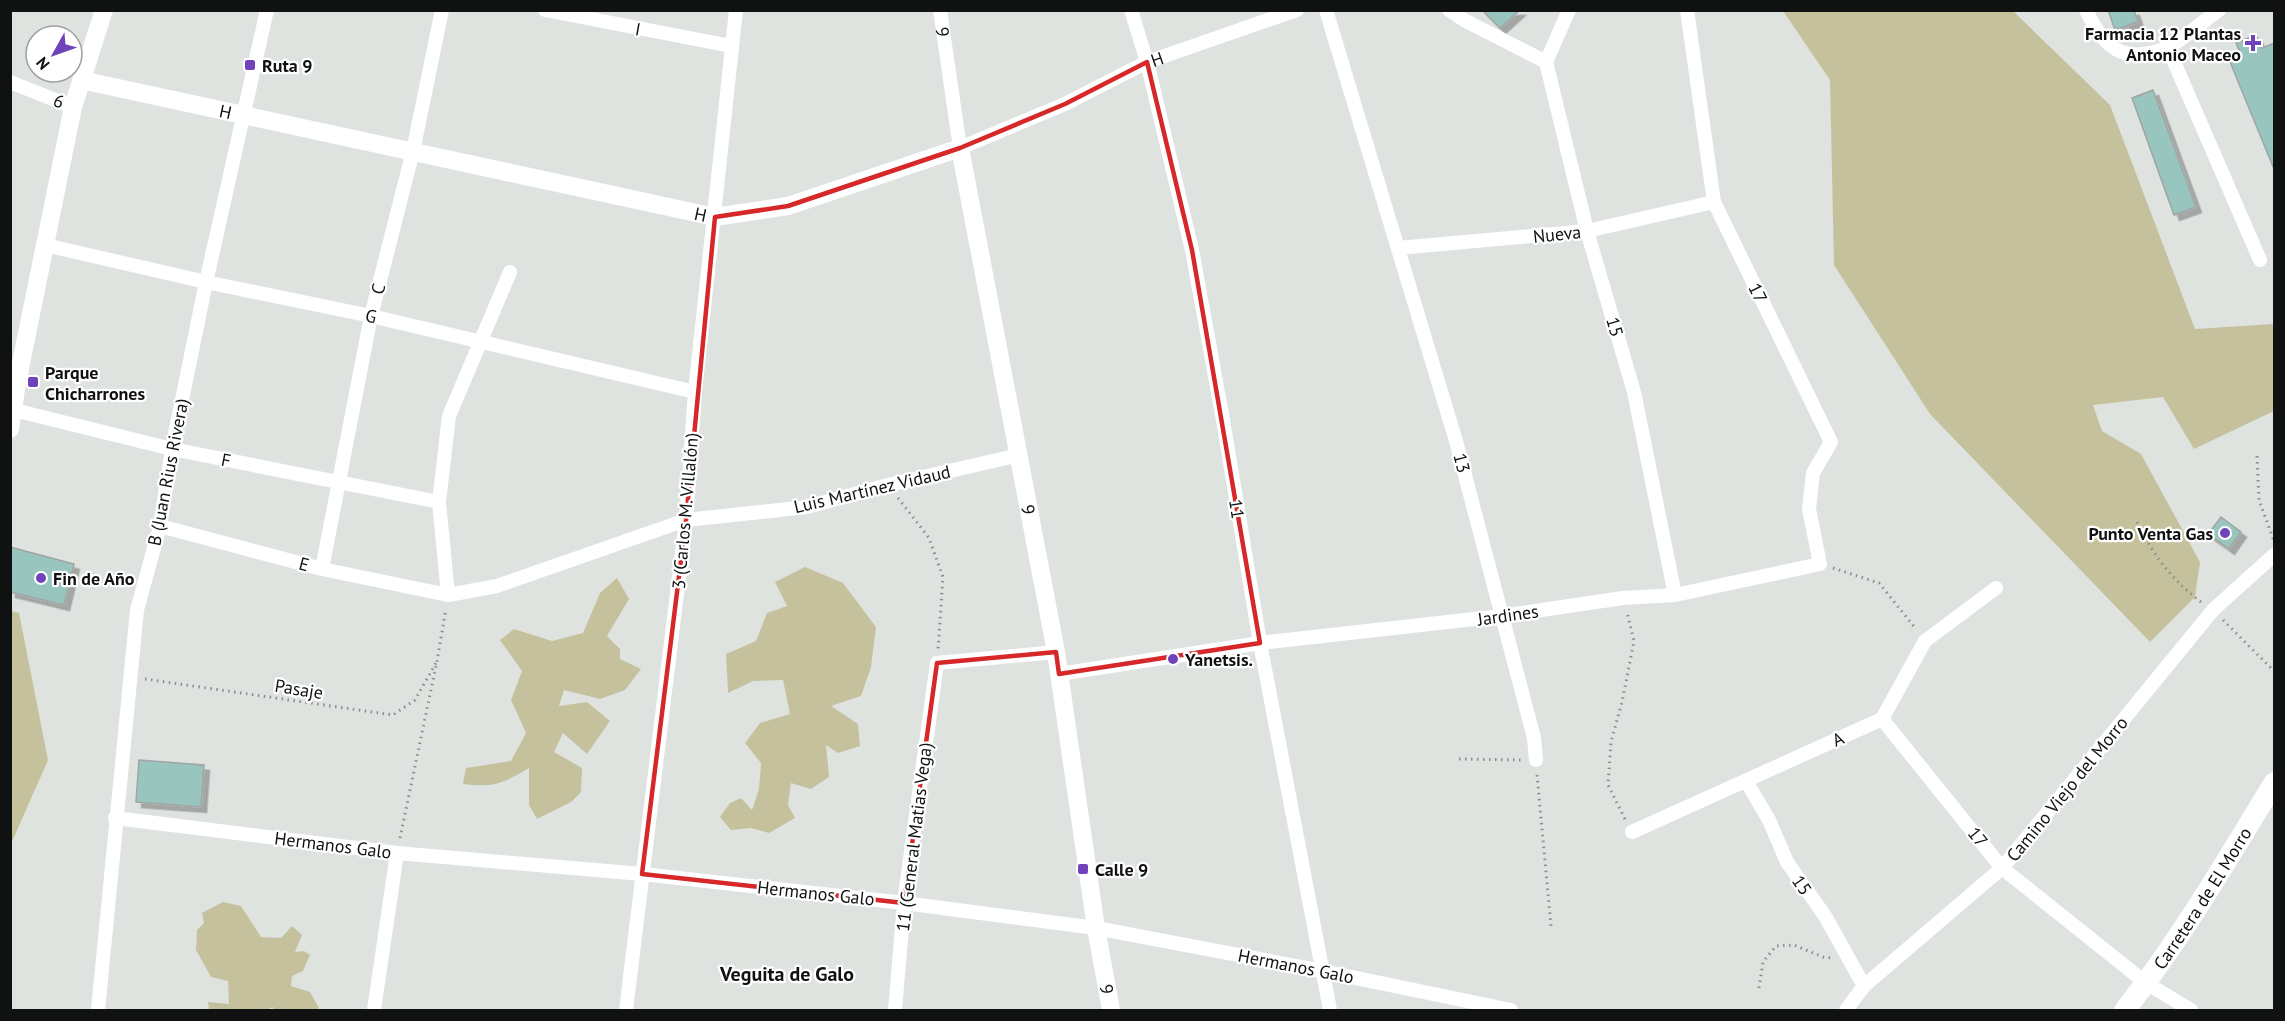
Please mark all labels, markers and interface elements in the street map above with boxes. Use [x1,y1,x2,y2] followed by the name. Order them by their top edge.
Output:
[633,17,643,41] street label: I
[2085,22,2241,66] place label: Farmacia 12 Plantas Antonio Maceo
[24,24,84,84] north arrow
[931,25,955,38] street label: 9
[2246,36,2260,50] marker: Farmacia 12 Plantas Antonio Maceo
[1148,46,1166,71] street label: H
[31,53,54,74] text: N
[262,54,313,77] place label: Ruta 9
[243,58,257,72] marker: Ruta 9
[50,89,68,113] street label: 6
[217,99,234,124] street label: H
[692,201,709,226] street label: H
[1532,220,1582,248] street label: Nueva
[1743,279,1773,307] street label: 17
[366,281,390,297] street label: C
[363,304,379,328] street label: G
[1601,314,1629,340] street label: 15
[45,361,146,405] place label: Parque Chicharrones
[26,375,40,389] marker: Parque Chicharrones
[142,396,194,548] street label: B (Juan Rius Rivera)
[667,432,703,590] street label: 3 (Carlos M. Villalón)
[219,448,233,472] street label: F
[1448,451,1476,475] street label: 13
[791,460,953,518] street label: Luis Martínez Vidaud
[1224,498,1250,520] street label: 11
[1017,503,1041,516] street label: 9
[2088,522,2213,545] place label: Punto Venta Gas
[2218,526,2232,540] marker: Punto Venta Gas
[296,552,312,576] street label: E
[53,567,135,590] place label: Fin de Año
[34,571,48,585] marker: Fin de Año
[1475,599,1540,631] street label: Jardines
[1184,648,1253,671] place label: Yanetsis.
[1166,652,1180,666] marker: Yanetsis.
[273,674,325,704] street label: Pasaje
[2001,712,2133,866] street label: Camino Viejo del Morro
[1829,726,1848,752] street label: A
[891,741,937,933] street label: 11 (General Matias Vega)
[1963,822,1993,852] street label: 17
[2148,823,2256,974] street label: Carretera de El Morro
[273,826,393,864] street label: Hermanos Galo
[1095,858,1148,881] place label: Calle 9
[1076,862,1090,876] marker: Calle 9
[1787,870,1817,900] street label: 15
[756,875,876,911] street label: Hermanos Galo
[1236,943,1356,989] street label: Hermanos Galo
[719,961,854,987] district label: Veguita de Galo
[1095,982,1119,996] street label: 9

